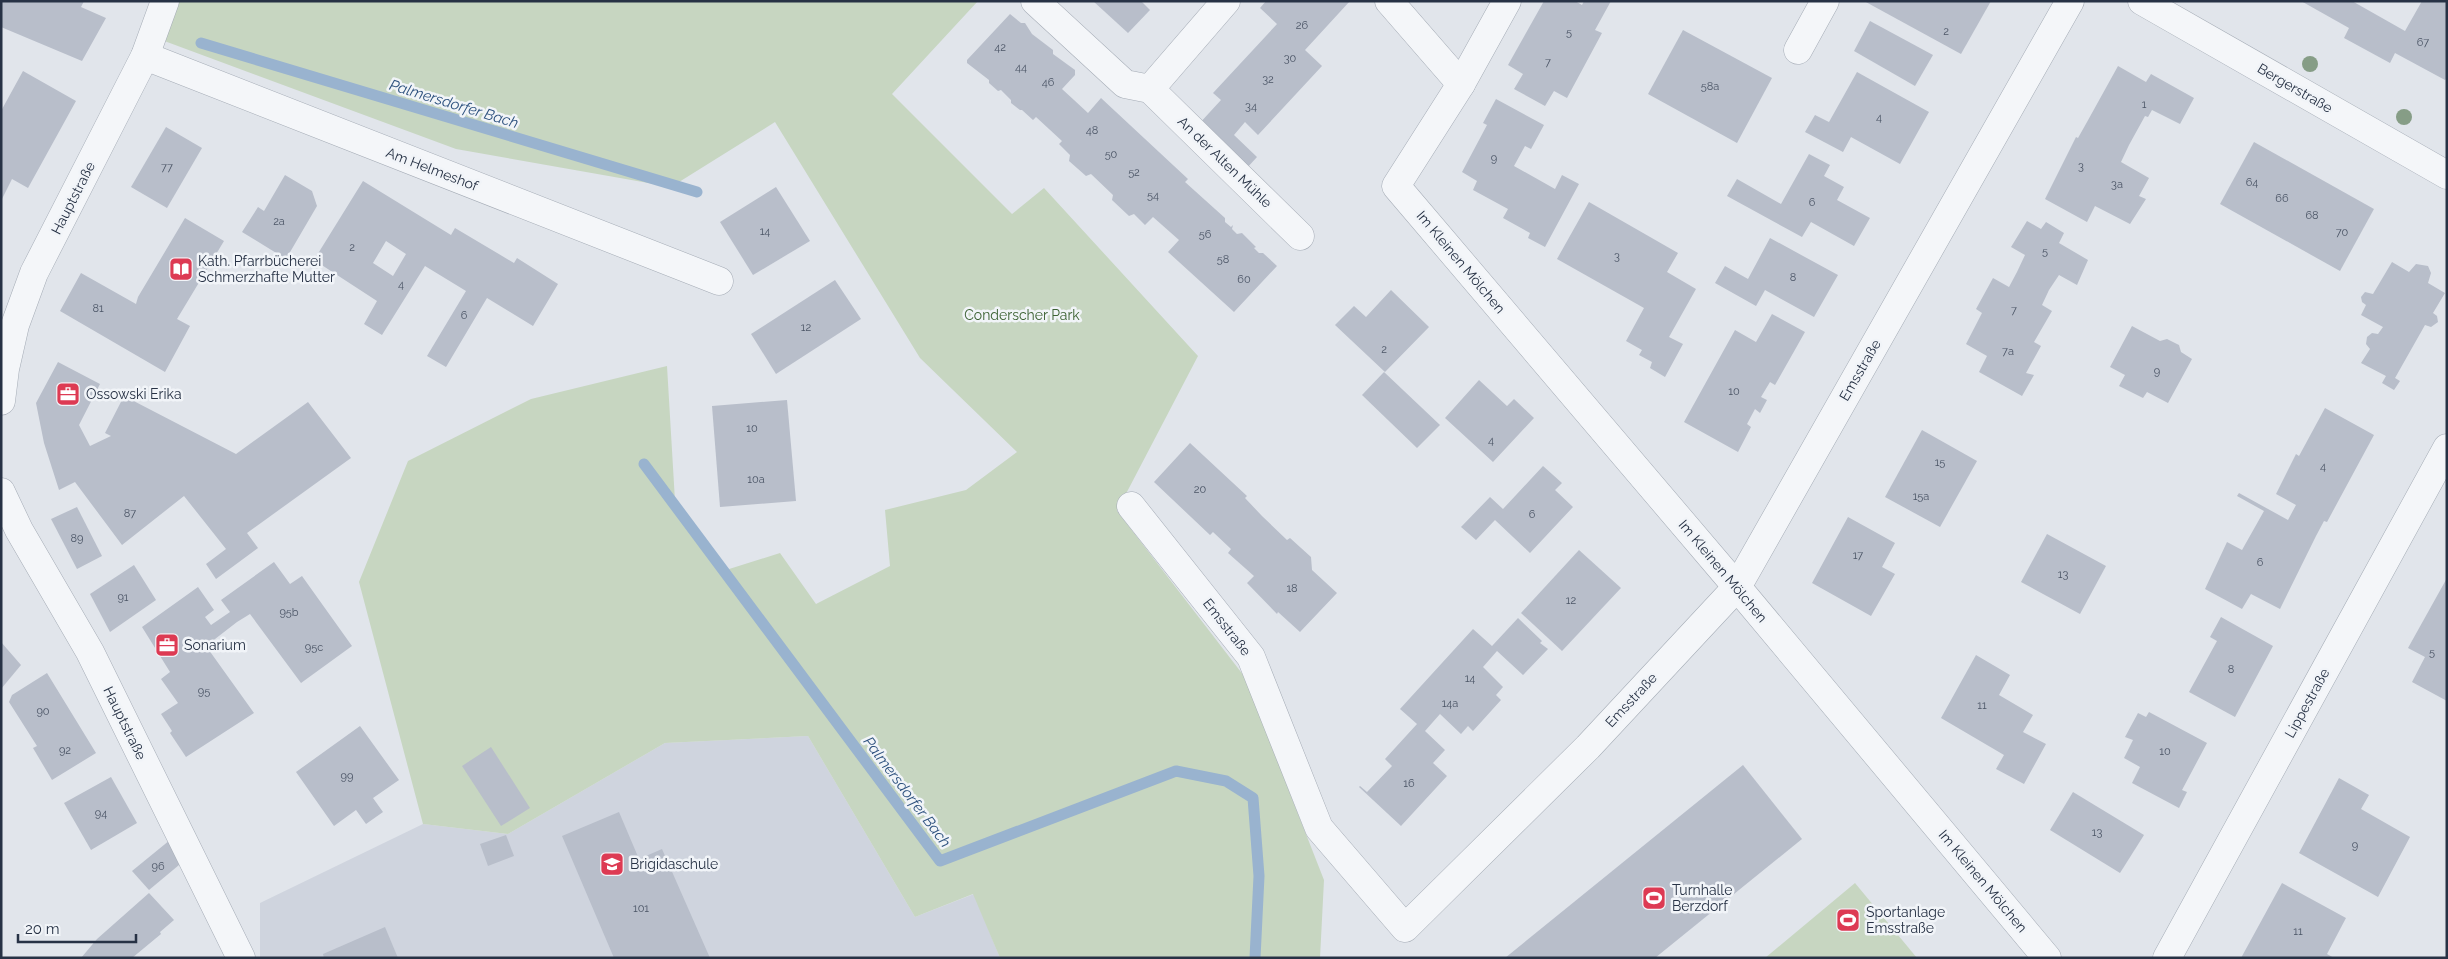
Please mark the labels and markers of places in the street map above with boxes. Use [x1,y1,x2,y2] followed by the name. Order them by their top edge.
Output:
[198,253,335,285] place label: Kath. Pfarrbücherei Schmerzhafte Mutter
[168,256,194,282] library icon: Kath. Pfarrbücherei Schmerzhafte Mutter
[55,381,81,407] office icon: Ossowski Erika
[86,386,182,402] place label: Ossowski Erika
[154,632,180,658] office icon: Sonarium
[184,637,246,653] place label: Sonarium
[599,851,625,877] school or university icon: Brigidaschule
[630,856,718,872] place label: Brigidaschule
[1672,882,1732,914] place label: Turnhalle Berzdorf
[1641,885,1667,911] sports icon: Turnhalle Berzdorf
[1866,904,1945,936] place label: Sportanlage Emsstraße
[1835,907,1861,933] sports icon: Sportanlage Emsstraße

